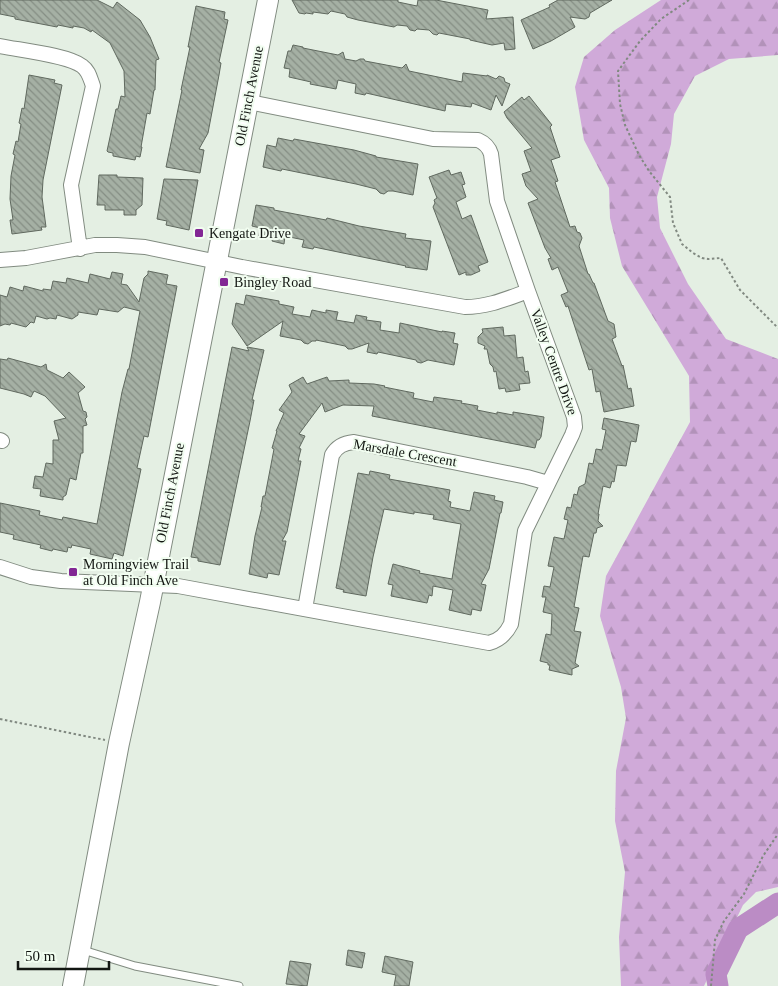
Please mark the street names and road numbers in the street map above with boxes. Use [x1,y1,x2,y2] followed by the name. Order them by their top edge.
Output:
[232,45,266,147] street label: Old Finch Avenue
[528,307,580,417] street label: Valley Centre Drive
[352,437,458,469] street label: Marsdale Crescent
[153,442,187,544] street label: Old Finch Avenue

